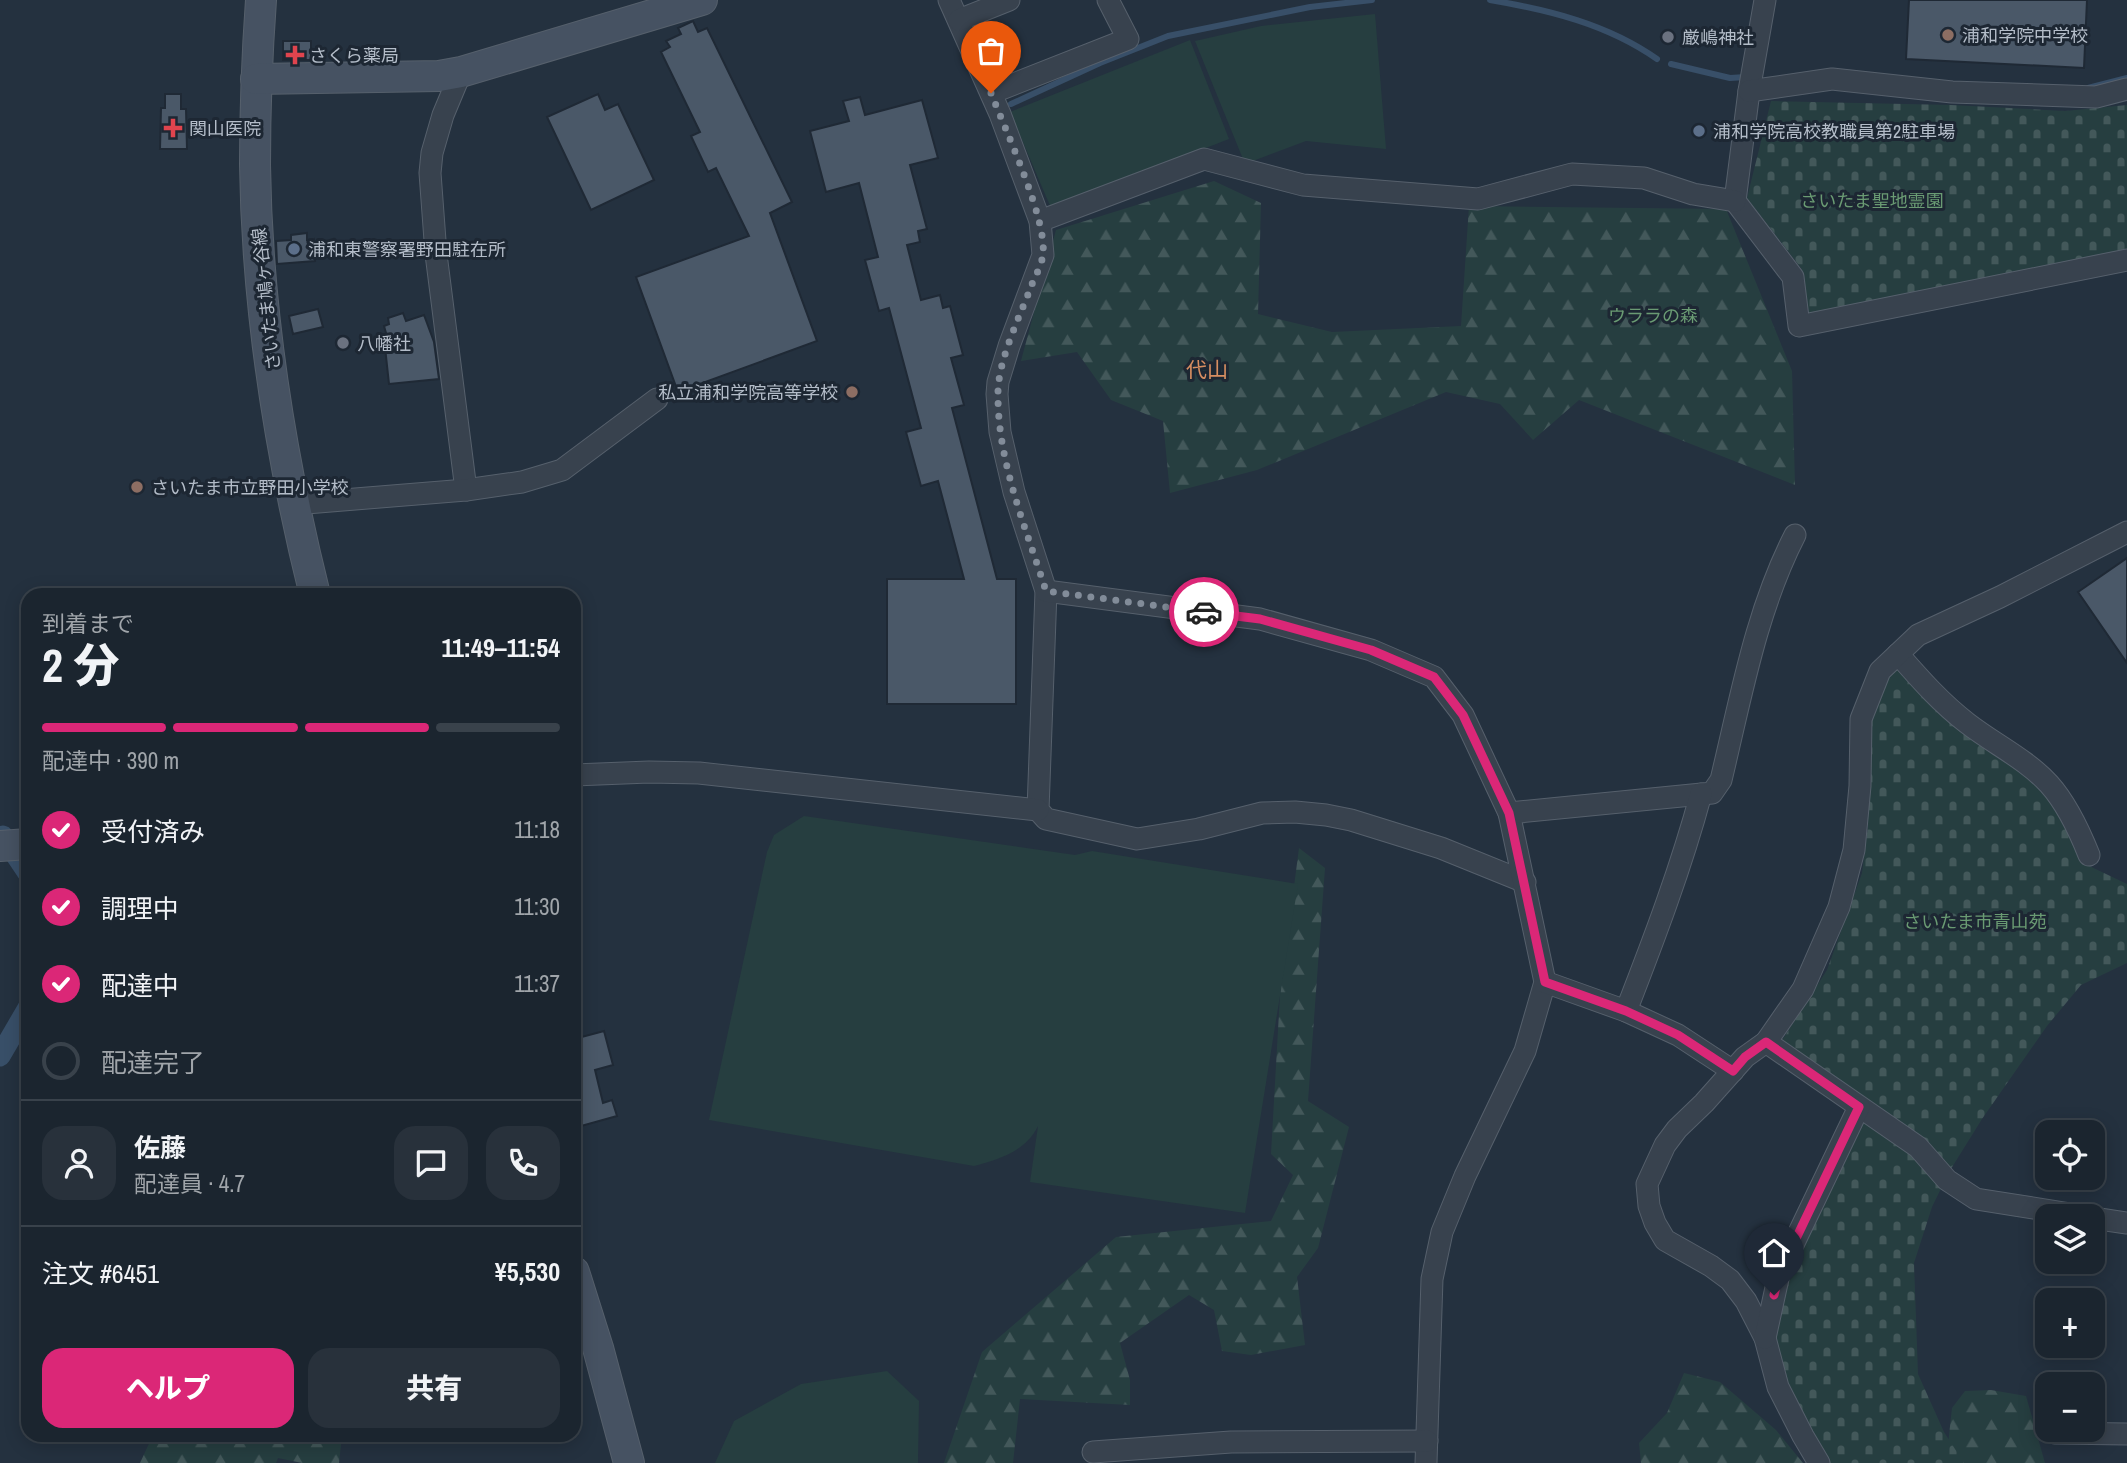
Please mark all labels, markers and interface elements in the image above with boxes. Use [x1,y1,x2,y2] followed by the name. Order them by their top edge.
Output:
[961,21,1021,93] pin
[1962,23,2088,48] place label: 浦和学院中学校
[1682,25,1754,50] place label: 厳嶋神社
[1940,27,1956,43] marker: 浦和学院中学校
[1660,29,1676,45] marker: 厳嶋神社
[972,32,1010,70] icon: bag
[309,43,399,68] place label: さくら薬局
[287,47,303,63] marker: さくら薬局
[189,116,261,141] place label: 関山医院
[163,118,183,138] marker: 関山医院
[1713,119,1955,144] place label: 浦和学院高校教職員第2駐車場
[1691,123,1707,139] marker: 浦和学院高校教職員第2駐車場
[1800,188,1944,213] park label: さいたま聖地霊園
[246,226,286,372] street label: さいたま鳩ヶ谷線
[308,237,506,262] place label: 浦和東警察署野田駐在所
[286,241,302,257] marker: 浦和東警察署野田駐在所
[1608,303,1698,328] park label: ウララの森
[357,331,411,356] place label: 八幡社
[335,335,351,351] marker: 八幡社
[1186,355,1228,384] district label: 代山
[658,380,838,405] place label: 私立浦和学院高等学校
[844,384,860,400] marker: 私立浦和学院高等学校
[151,475,348,500] place label: さいたま市立野田小学校
[129,479,145,495] marker: さいたま市立野田小学校
[1169,577,1239,647] courier
[1185,593,1223,631] icon: car
[42,608,134,639] text: 到着まで
[441,630,560,665] text: 11:49–11:54
[42,634,119,696] text: 2 分
[42,745,179,776] text: 配達中 · 390 m
[42,811,80,849] icon: check
[101,814,205,849] text: 受付済み
[514,814,560,845] text: 11:18
[42,888,80,926] icon: check
[101,891,179,926] text: 調理中
[514,891,560,922] text: 11:30
[1903,909,2047,934] park label: さいたま市青山苑
[42,965,80,1003] icon: check
[101,968,179,1003] text: 配達中
[514,968,560,999] text: 11:37
[101,1045,205,1080] text: 配達完了
[2035,1120,2105,1442] map controls
[2035,1120,2105,1190] button: locate
[42,1126,116,1200] button: person
[394,1126,468,1200] button: chat
[486,1126,560,1200] button: phone
[134,1130,186,1165] text: 佐藤
[134,1168,245,1199] text: 配達員 · 4.7
[2035,1204,2105,1274] button: layers
[1744,1223,1804,1295] pin
[1755,1234,1793,1272] icon: home
[495,1254,560,1289] text: ¥5,530
[42,1256,159,1291] text: 注文 #6451
[2035,1288,2105,1358] button: +
[42,1348,294,1428] button: ヘルプ
[308,1348,560,1428] button: 共有
[2035,1372,2105,1442] button: −

